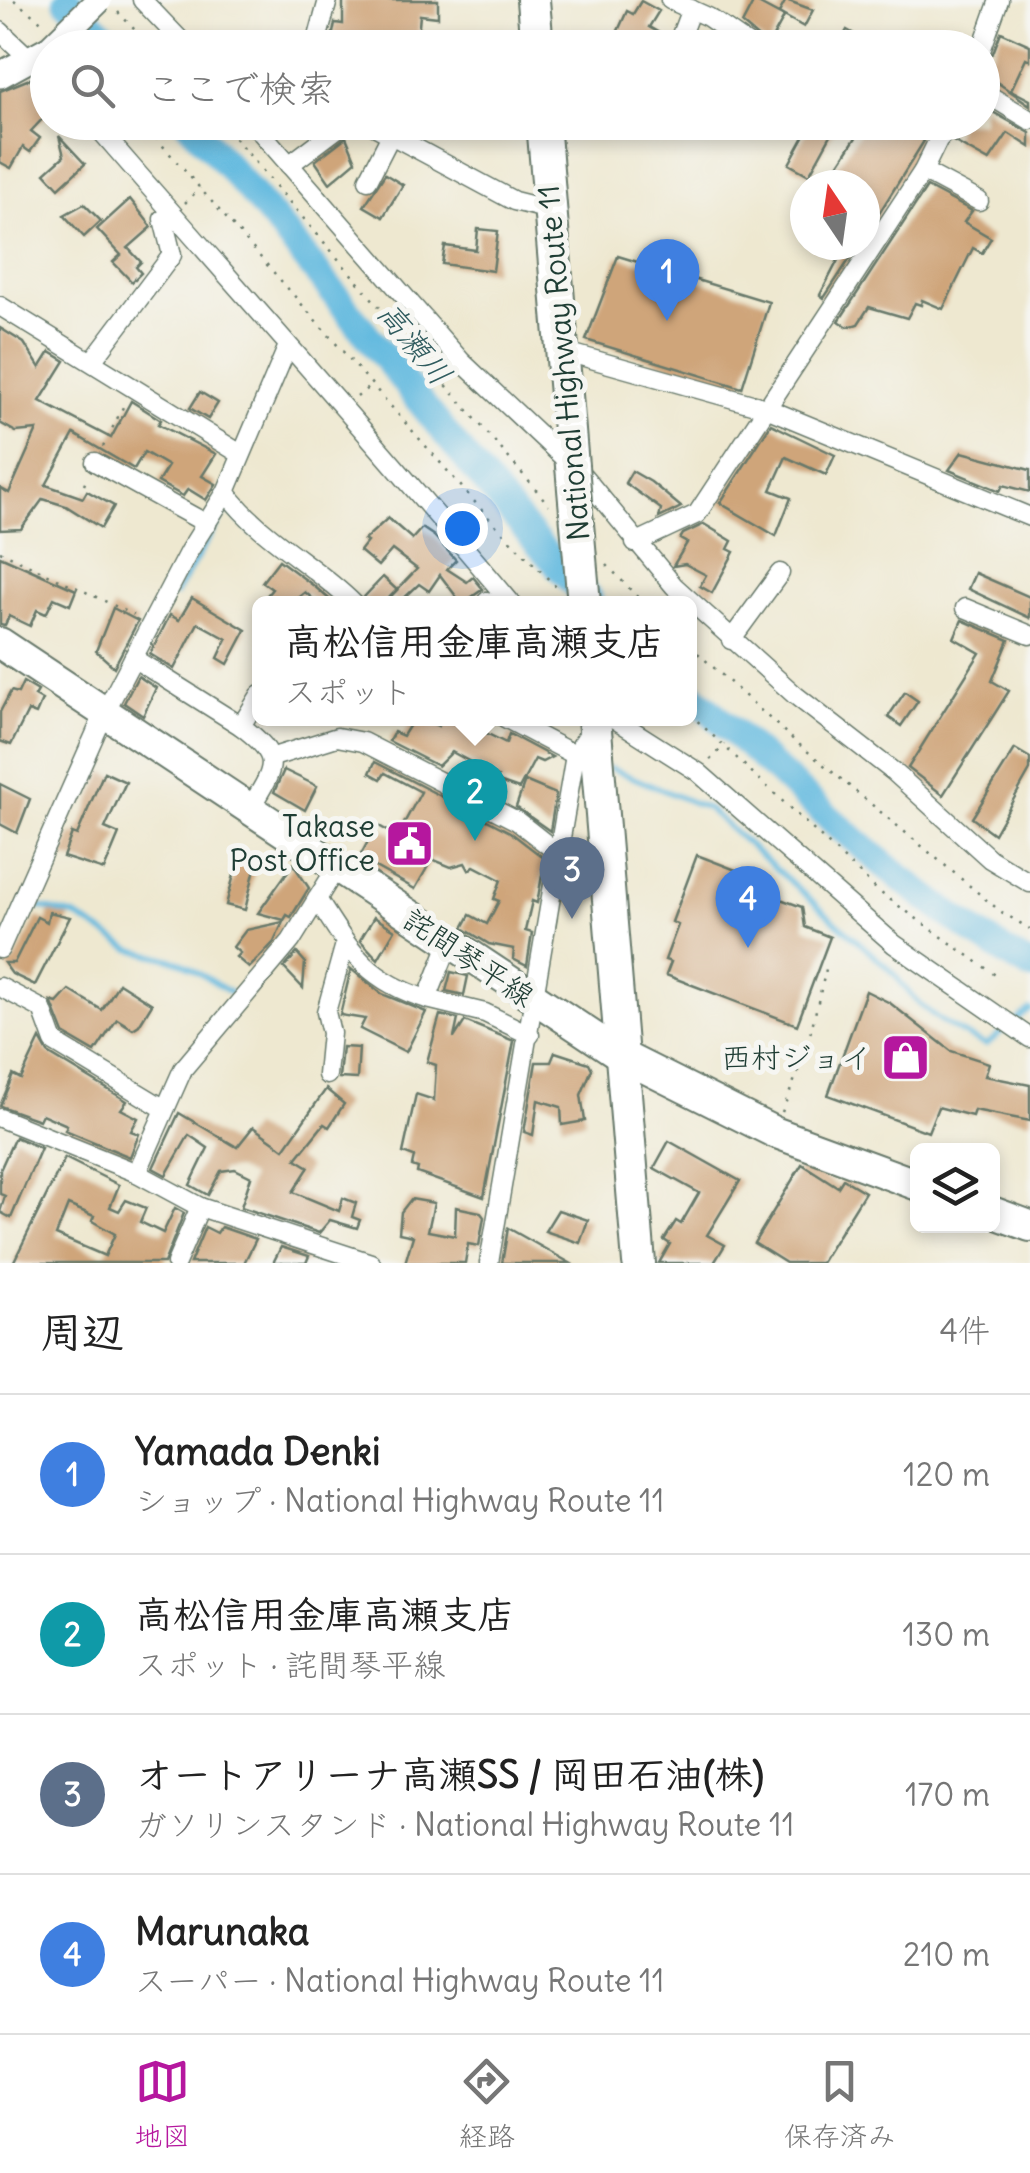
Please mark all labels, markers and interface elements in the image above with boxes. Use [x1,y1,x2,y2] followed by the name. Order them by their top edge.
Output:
[30,30,1000,140] search box
[65,58,120,113] icon: search
[145,65,335,112] text: ここで検索
[790,170,880,260] north arrow
[529,184,597,542] street label: National Highway Route 11
[634,238,700,321] pin: 1
[369,293,461,393] water label: 高瀬川
[437,503,488,554] your location
[252,596,697,726] popup
[284,618,665,665] text: 高松信用金庫高瀬支店
[284,671,413,712] text: スポット
[442,758,508,841] pin: 2
[229,807,375,879] place label: Takase Post Office
[384,817,436,869] public building icon: Takase Post Office
[540,836,604,919] pin: 3
[716,866,780,948] pin: 4
[396,899,542,1015] street label: 詫間琴平線
[880,1031,932,1083] shop icon: 西村ジョイ
[721,1038,871,1076] place label: 西村ジョイ
[910,1143,1000,1233] map controls
[910,1143,1000,1233] button: layers
[40,1306,124,1358] text: 周辺
[940,1310,990,1351] text: 4件
[135,1428,380,1475] text: Yamada Denki
[66,1454,79,1495] text: 1
[903,1454,990,1495] text: 120 m
[135,1480,664,1521] text: ショップ · National Highway Route 11
[135,1591,515,1638] text: 高松信用金庫高瀬支店
[64,1614,81,1655] text: 2
[902,1614,990,1655] text: 130 m
[135,1644,445,1685] text: スポット · 詫間琴平線
[135,1751,764,1798] text: オートアリーナ高瀬SS / 岡田石油(株)
[63,1774,82,1815] text: 3
[905,1774,990,1815] text: 170 m
[135,1804,794,1845] text: ガソリンスタンド · National Highway Route 11
[135,1908,309,1955] text: Marunaka
[63,1934,82,1975] text: 4
[903,1934,990,1975] text: 210 m
[135,1960,664,2001] text: スーパー · National Highway Route 11
[134,2054,190,2154] tab: 地図
[459,2054,515,2154] tab: 経路
[784,2054,896,2154] tab: 保存済み

